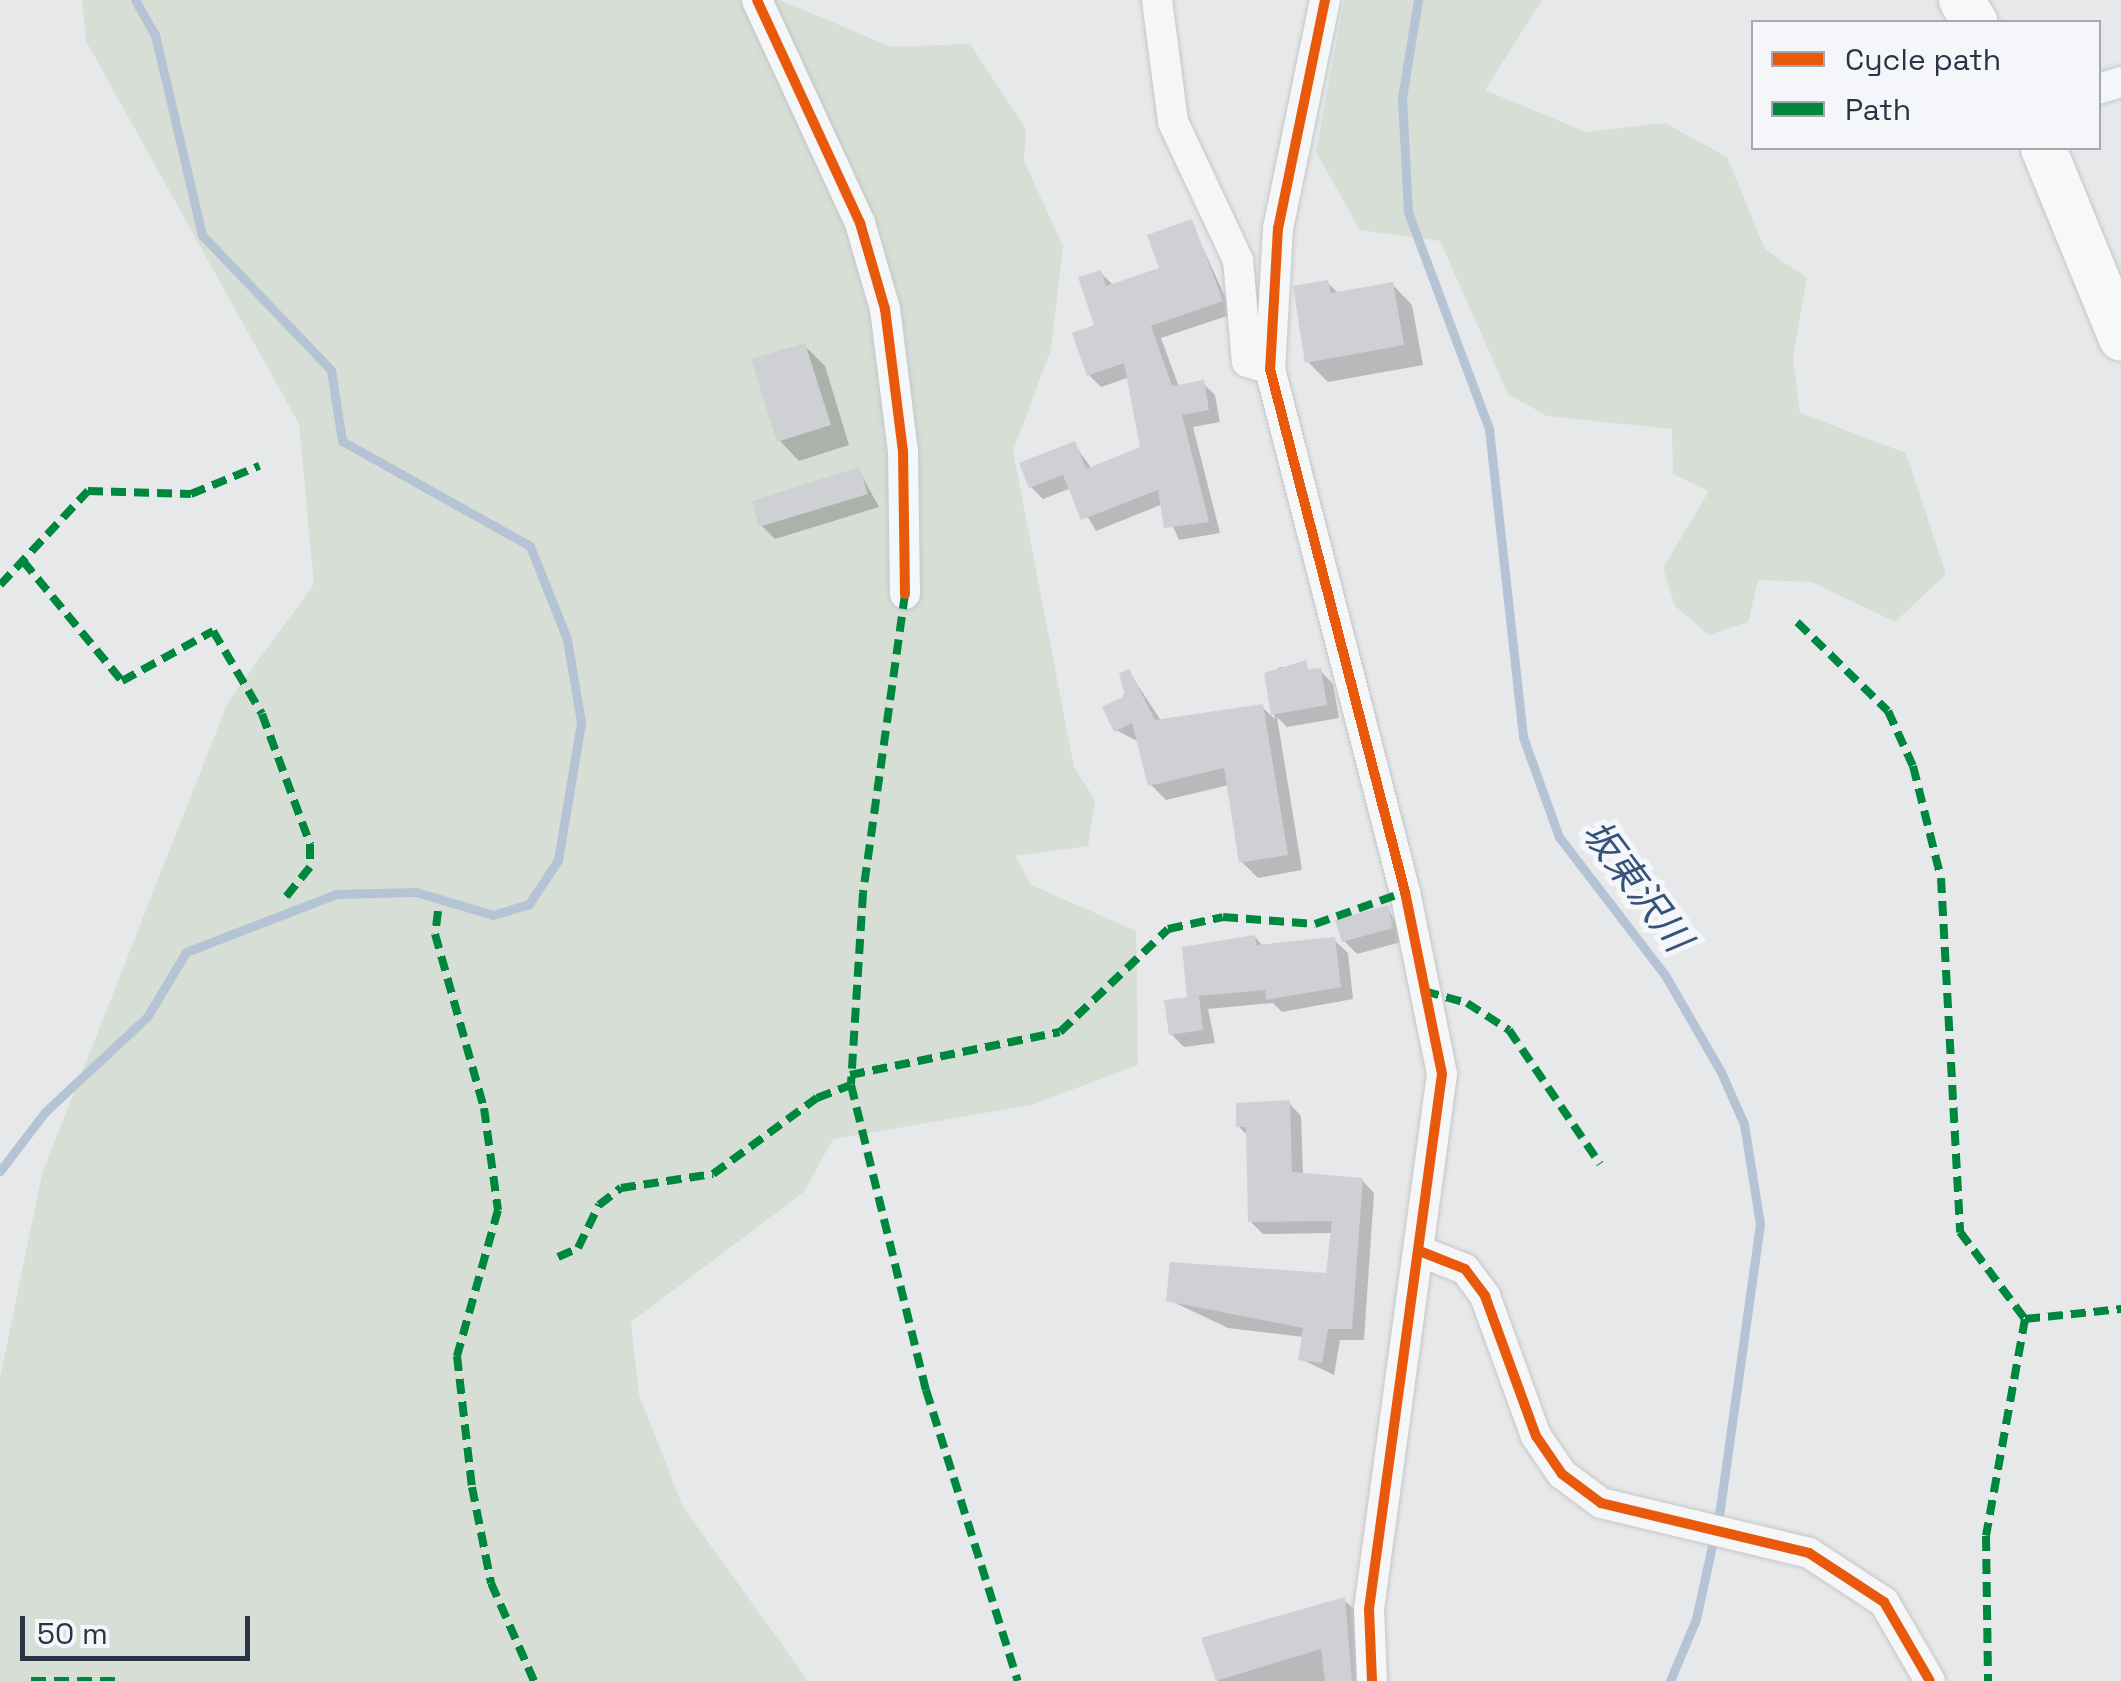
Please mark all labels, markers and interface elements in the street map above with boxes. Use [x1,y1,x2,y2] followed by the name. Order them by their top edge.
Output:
[1751,20,2101,150] legend
[1845,40,2001,79] text: Cycle path
[1845,90,1911,129] text: Path
[1572,812,1700,960] water label: 坂東沢川
[25,1596,255,1658] scale bar
[37,1614,108,1653] text: 50 m

